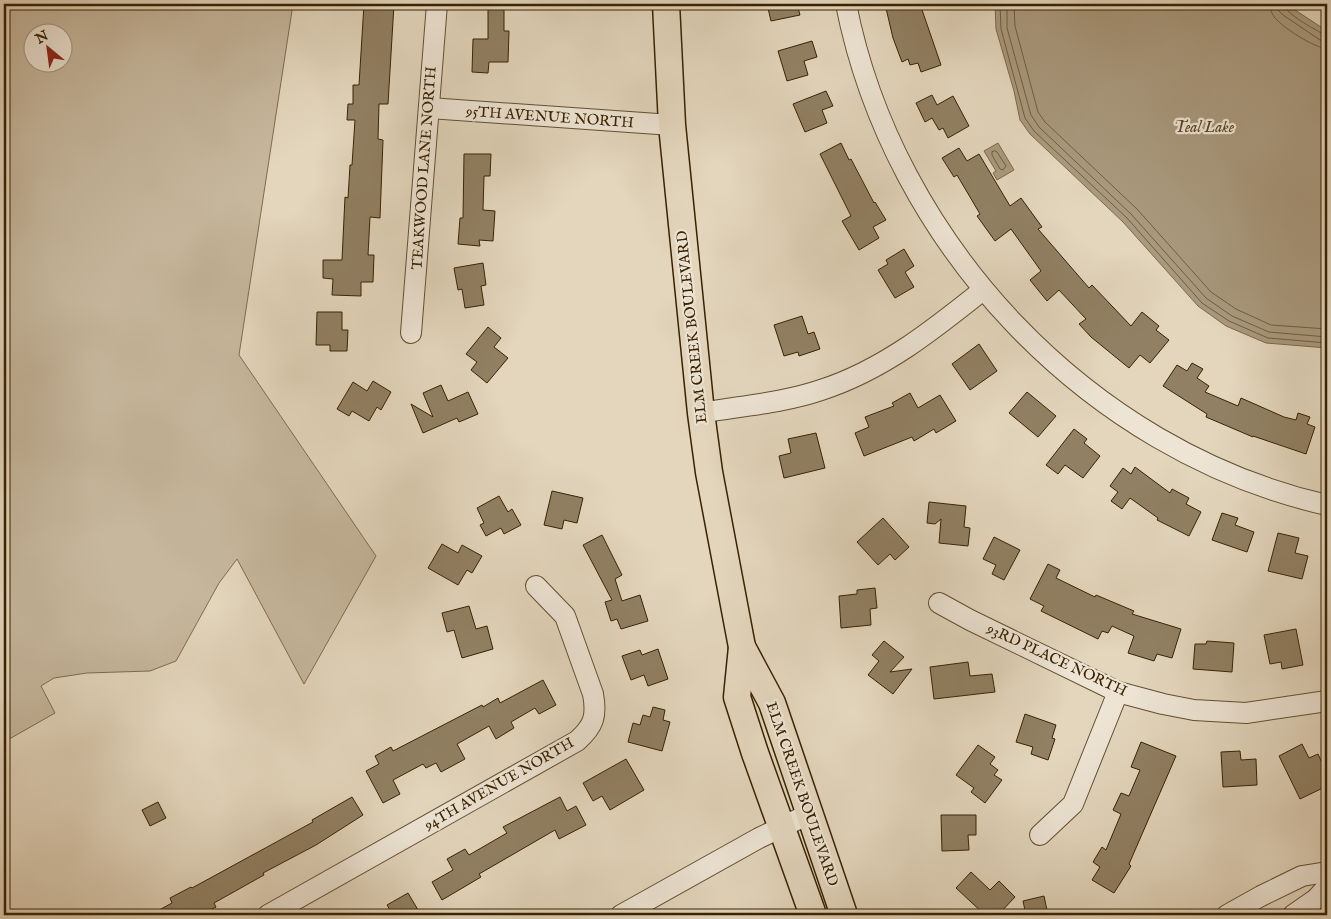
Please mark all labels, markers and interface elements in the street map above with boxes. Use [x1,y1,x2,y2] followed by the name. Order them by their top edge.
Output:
[22,22,72,72] north arrow
[32,27,52,49] text: N
[407,66,441,270] street label: TEAKWOOD LANE NORTH
[465,102,635,132] street label: 95TH AVENUE NORTH
[1174,118,1235,138] water label: Teal Lake
[672,230,712,424] street label: ELM CREEK BOULEVARD
[983,619,1130,701] street label: 93RD PLACE NORTH
[761,699,843,889] street label: ELM CREEK BOULEVARD
[420,733,577,835] street label: 94TH AVENUE NORTH

